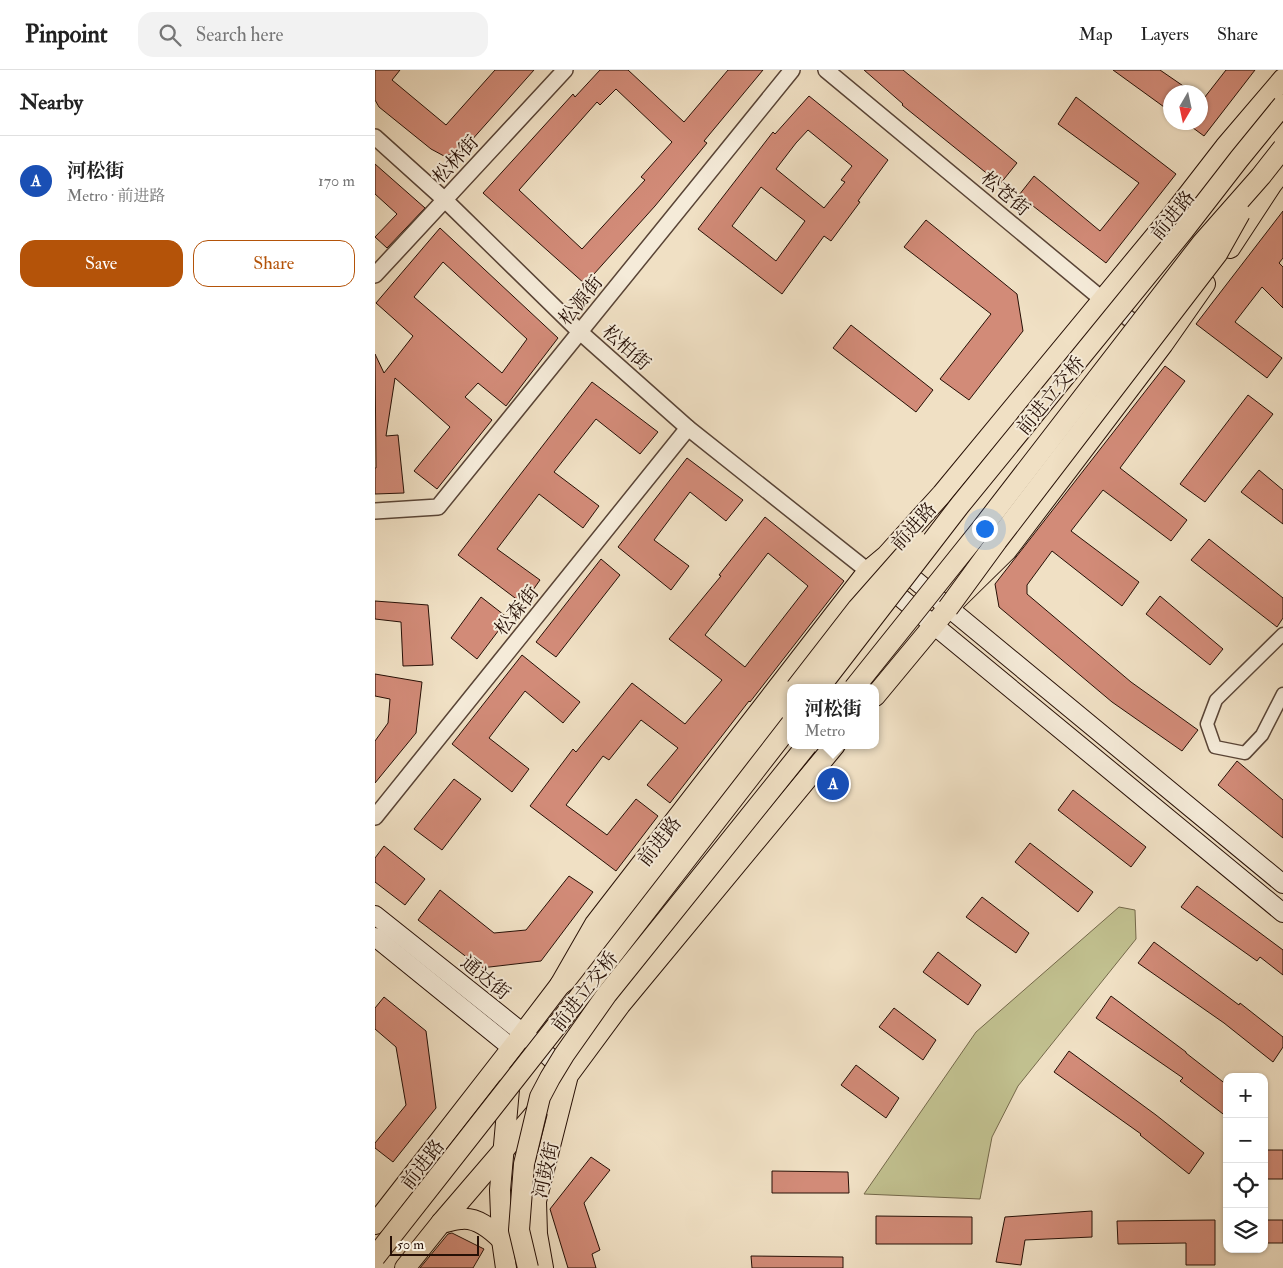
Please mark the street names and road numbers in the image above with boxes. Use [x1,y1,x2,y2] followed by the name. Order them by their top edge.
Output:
[428,131,484,189] street label: 松林街
[976,166,1035,221] street label: 松苍街
[1146,186,1200,245] street label: 前进路
[554,271,608,330] street label: 松源街
[597,320,656,376] street label: 松柏街
[1012,351,1090,440] street label: 前进立交桥
[886,497,942,556] street label: 前进路
[490,581,544,640] street label: 松森街
[633,812,687,871] street label: 前进路
[546,947,623,1036] street label: 前进立交桥
[456,951,515,1005] street label: 通达街
[396,1135,450,1194] street label: 前进路
[528,1140,564,1201] street label: 河鼓街

